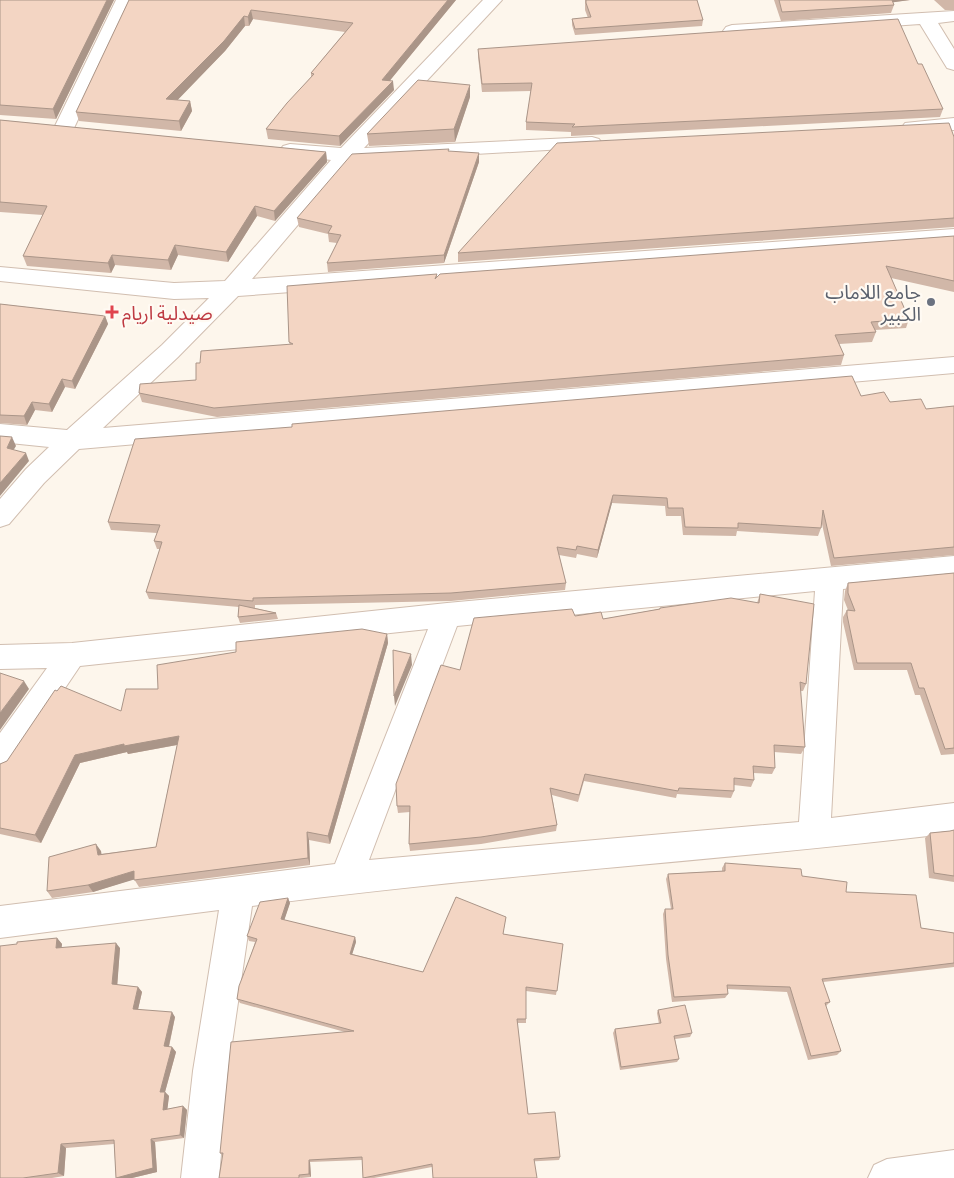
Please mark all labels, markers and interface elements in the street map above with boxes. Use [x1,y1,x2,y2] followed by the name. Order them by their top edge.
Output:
[825,280,921,326] place label: جامع اللاماب الكبير
[925,296,937,308] marker: جامع اللاماب الكبير
[122,301,213,328] place label: صيدلية اريام
[106,306,118,318] marker: صيدلية اريام

